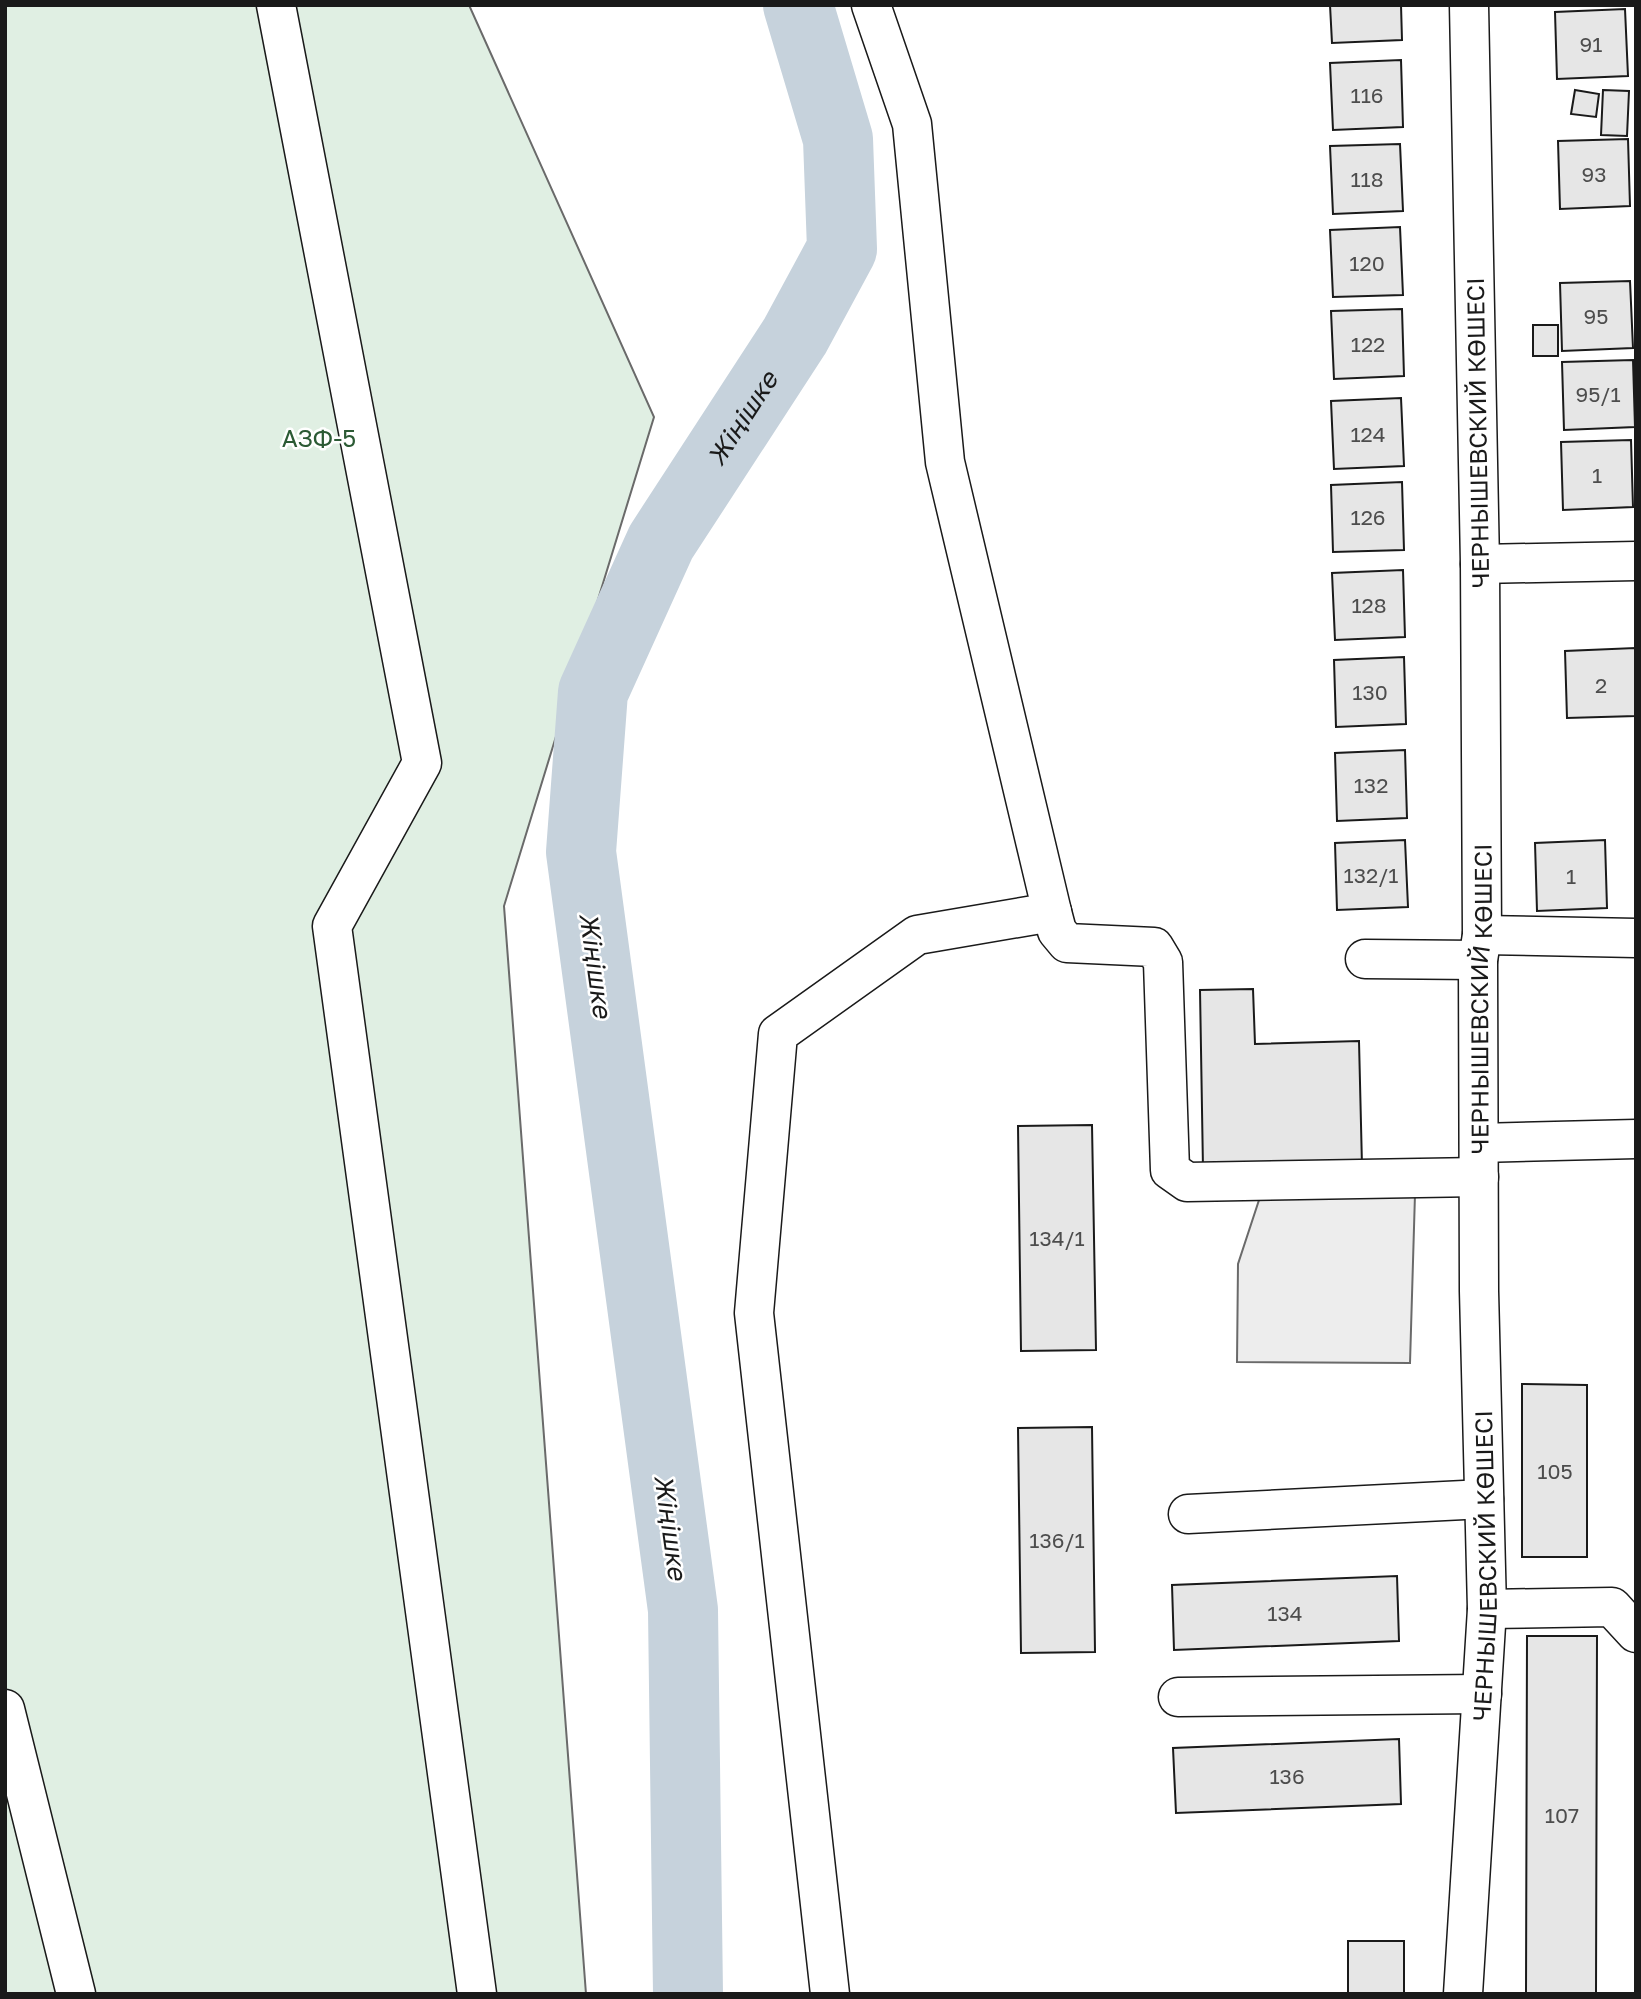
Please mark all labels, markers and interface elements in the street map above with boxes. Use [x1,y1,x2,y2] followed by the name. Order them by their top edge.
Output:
[1580,31,1602,57] house number: 91
[1350,82,1384,108] house number: 116
[1582,161,1607,187] house number: 93
[1350,166,1384,192] house number: 118
[1349,250,1385,276] house number: 120
[1460,277,1494,589] street label: ЧЕРНЫШЕВСКИЙ КӨШЕСІ
[1584,303,1608,329] house number: 95
[1351,331,1385,357] house number: 122
[700,364,785,471] water label: Жіңішке
[1575,381,1621,407] house number: 95/1
[1350,421,1386,447] house number: 124
[282,423,356,452] park label: АЗФ-5
[1592,462,1602,488] house number: 1
[1350,504,1386,530] house number: 126
[1351,592,1387,618] house number: 128
[1595,672,1607,698] house number: 2
[1352,679,1388,705] house number: 130
[1354,772,1388,798] house number: 132
[1463,843,1497,1155] street label: ЧЕРНЫШЕВСКИЙ КӨШЕСІ
[1344,862,1398,888] house number: 132/1
[1566,863,1576,889] house number: 1
[573,910,619,1021] water label: Жіңішке
[1029,1225,1085,1251] house number: 134/1
[1466,1410,1502,1722] street label: ЧЕРНЫШЕВСКИЙ КӨШЕСІ
[1537,1458,1573,1484] house number: 105
[648,1472,694,1583] water label: Жіңішке
[1029,1527,1085,1553] house number: 136/1
[1267,1600,1303,1626] house number: 134
[1269,1763,1305,1789] house number: 136
[1545,1802,1579,1828] house number: 107

